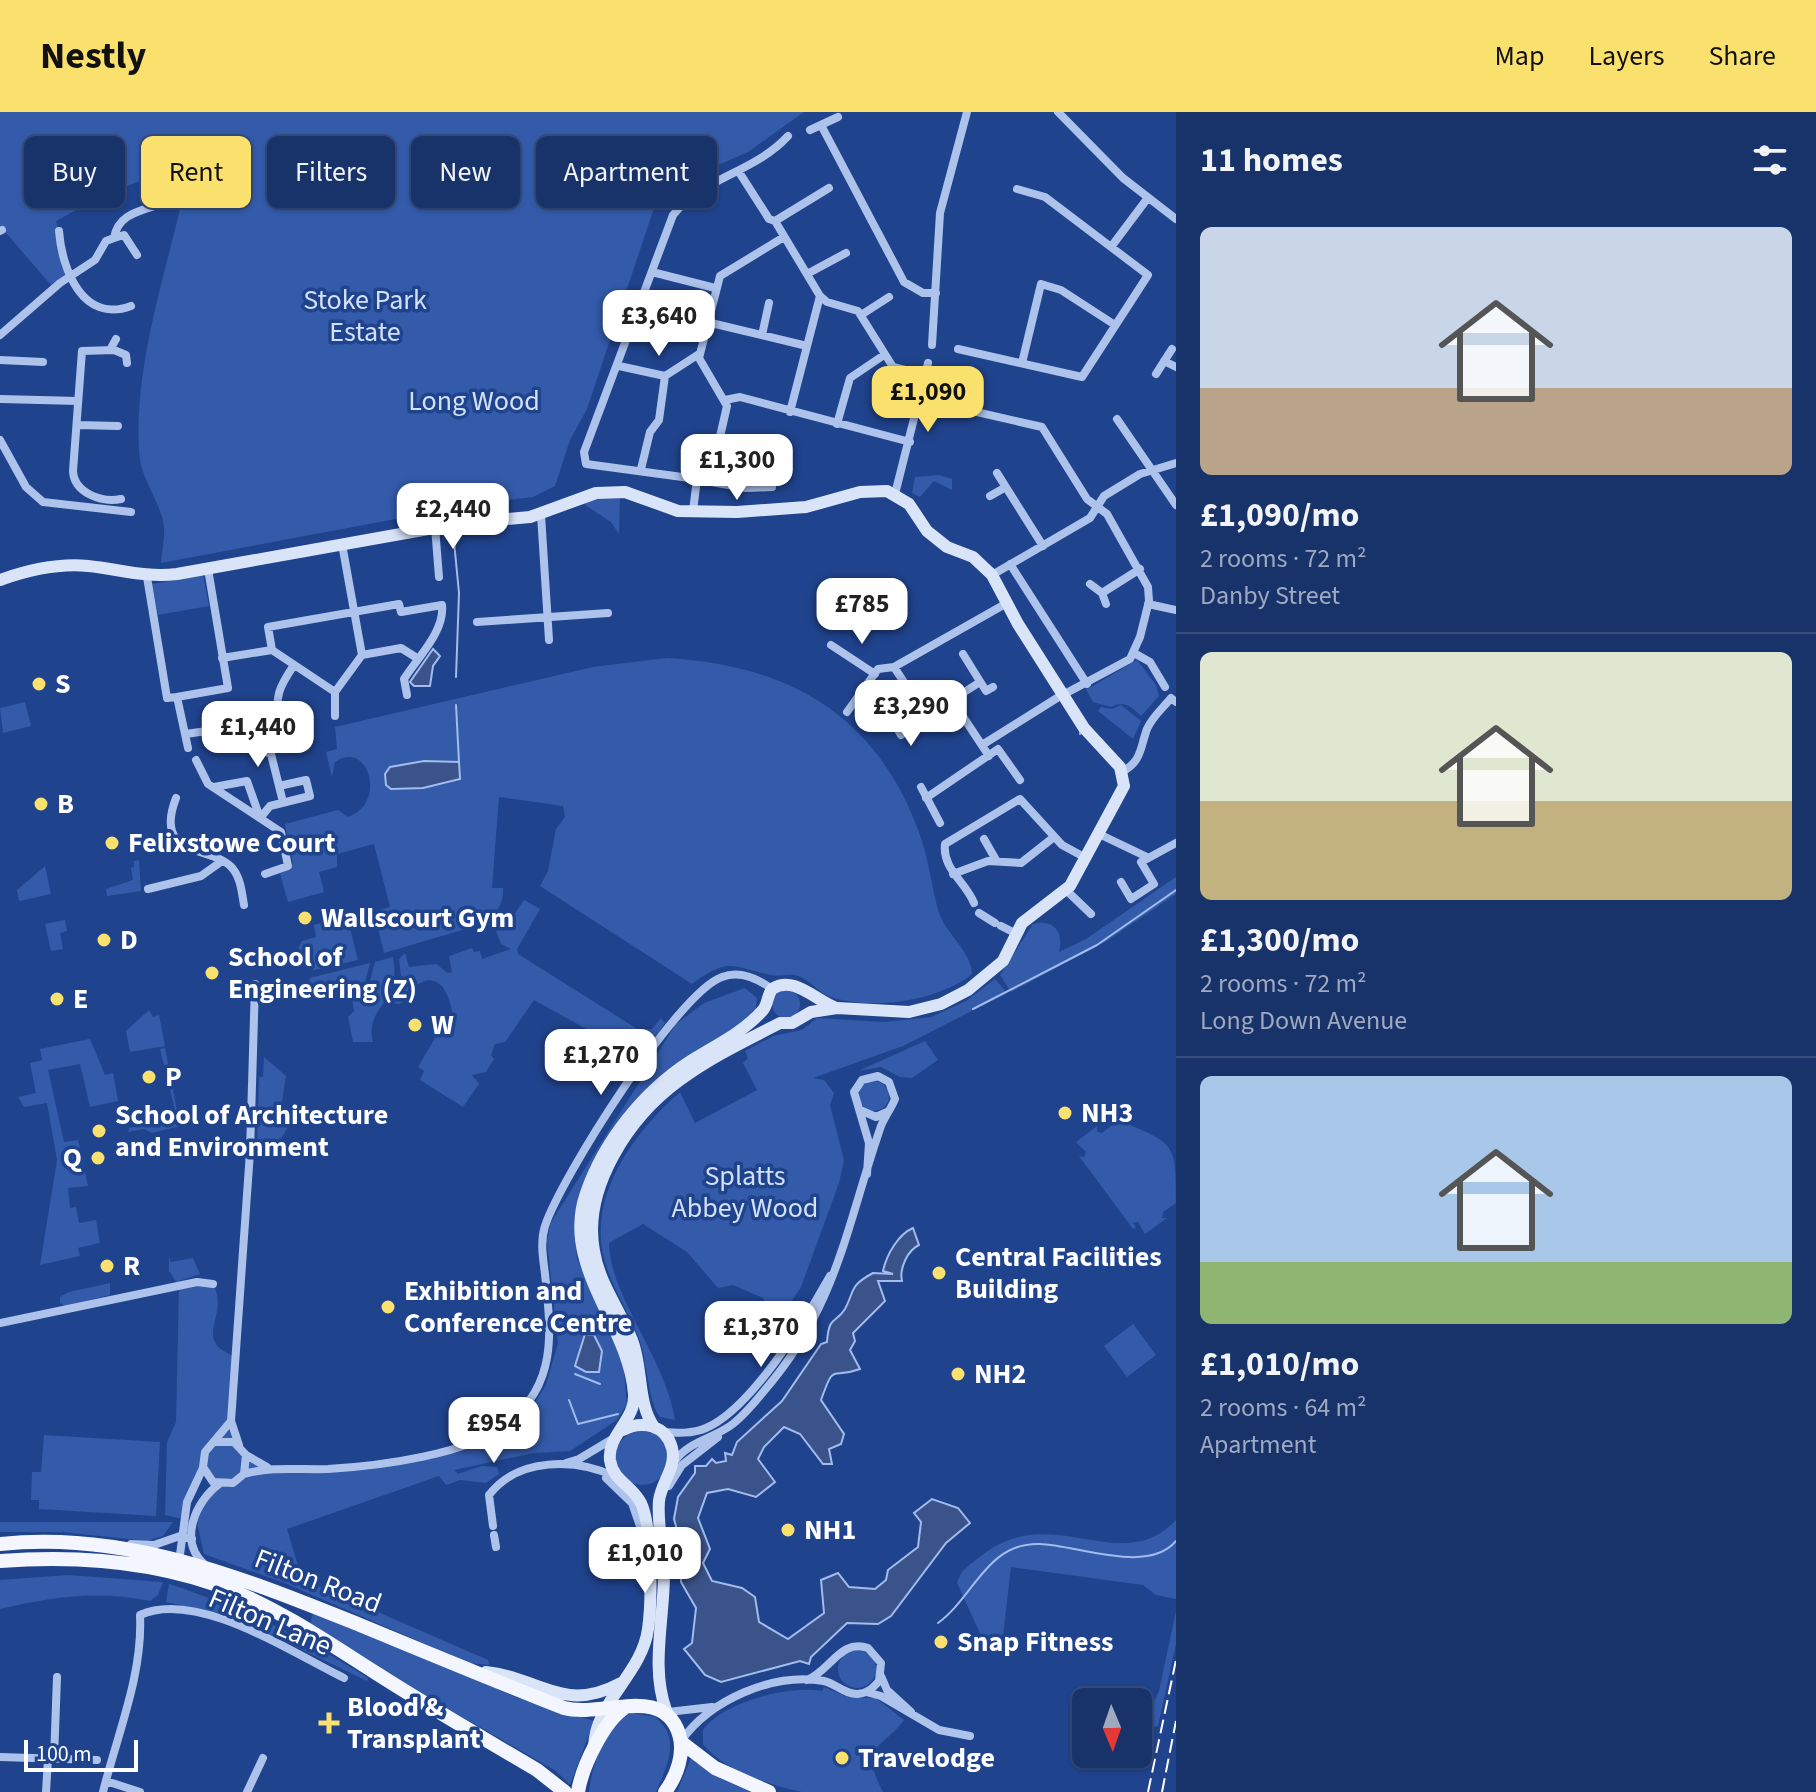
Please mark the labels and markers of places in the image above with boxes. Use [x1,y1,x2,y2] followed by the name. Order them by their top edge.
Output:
[594,290,724,358] pin: £3,640
[863,366,993,434] pin: £1,090
[672,434,802,502] pin: £1,300
[388,483,518,551] pin: £2,440
[815,578,909,646] pin: £785
[55,664,71,704] place label: S
[30,675,48,693] marker: S
[846,680,976,748] pin: £3,290
[193,701,323,769] pin: £1,440
[57,784,74,824] place label: B
[32,795,50,813] marker: B
[128,823,336,863] place label: Felixstowe Court
[103,834,121,852] marker: Felixstowe Court
[321,898,514,938] place label: Wallscourt Gym
[296,909,314,927] marker: Wallscourt Gym
[120,920,138,960] place label: D
[95,931,113,949] marker: D
[228,937,417,1009] place label: School of Engineering (Z)
[203,964,221,982] marker: School of Engineering (Z)
[73,979,88,1019] place label: E
[48,990,66,1008] marker: E
[431,1005,454,1045] place label: W
[406,1016,424,1034] marker: W
[536,1029,666,1097] pin: £1,270
[165,1057,182,1097] place label: P
[140,1068,158,1086] marker: P
[1081,1093,1133,1133] place label: NH3
[115,1095,388,1167] place label: School of Architecture and Environment
[1056,1104,1074,1122] marker: NH3
[90,1122,108,1140] marker: School of Architecture and Environment
[63,1138,82,1178] place label: Q
[89,1149,107,1167] marker: Q
[955,1237,1162,1309] place label: Central Facilities Building
[123,1246,140,1286] place label: R
[98,1257,116,1275] marker: R
[930,1264,948,1282] marker: Central Facilities Building
[404,1271,632,1343] place label: Exhibition and Conference Centre
[379,1298,397,1316] marker: Exhibition and Conference Centre
[696,1301,826,1369] pin: £1,370
[974,1354,1026,1394] place label: NH2
[949,1365,967,1383] marker: NH2
[447,1397,541,1465] pin: £954
[804,1510,856,1550] place label: NH1
[779,1521,797,1539] marker: NH1
[580,1527,710,1595] pin: £1,010
[957,1622,1113,1662] place label: Snap Fitness
[932,1633,950,1651] marker: Snap Fitness
[347,1687,481,1759] place label: Blood & Transplant
[318,1712,340,1734] marker: Blood & Transplant
[858,1738,995,1778] place label: Travelodge
[833,1749,851,1767] marker: Travelodge

